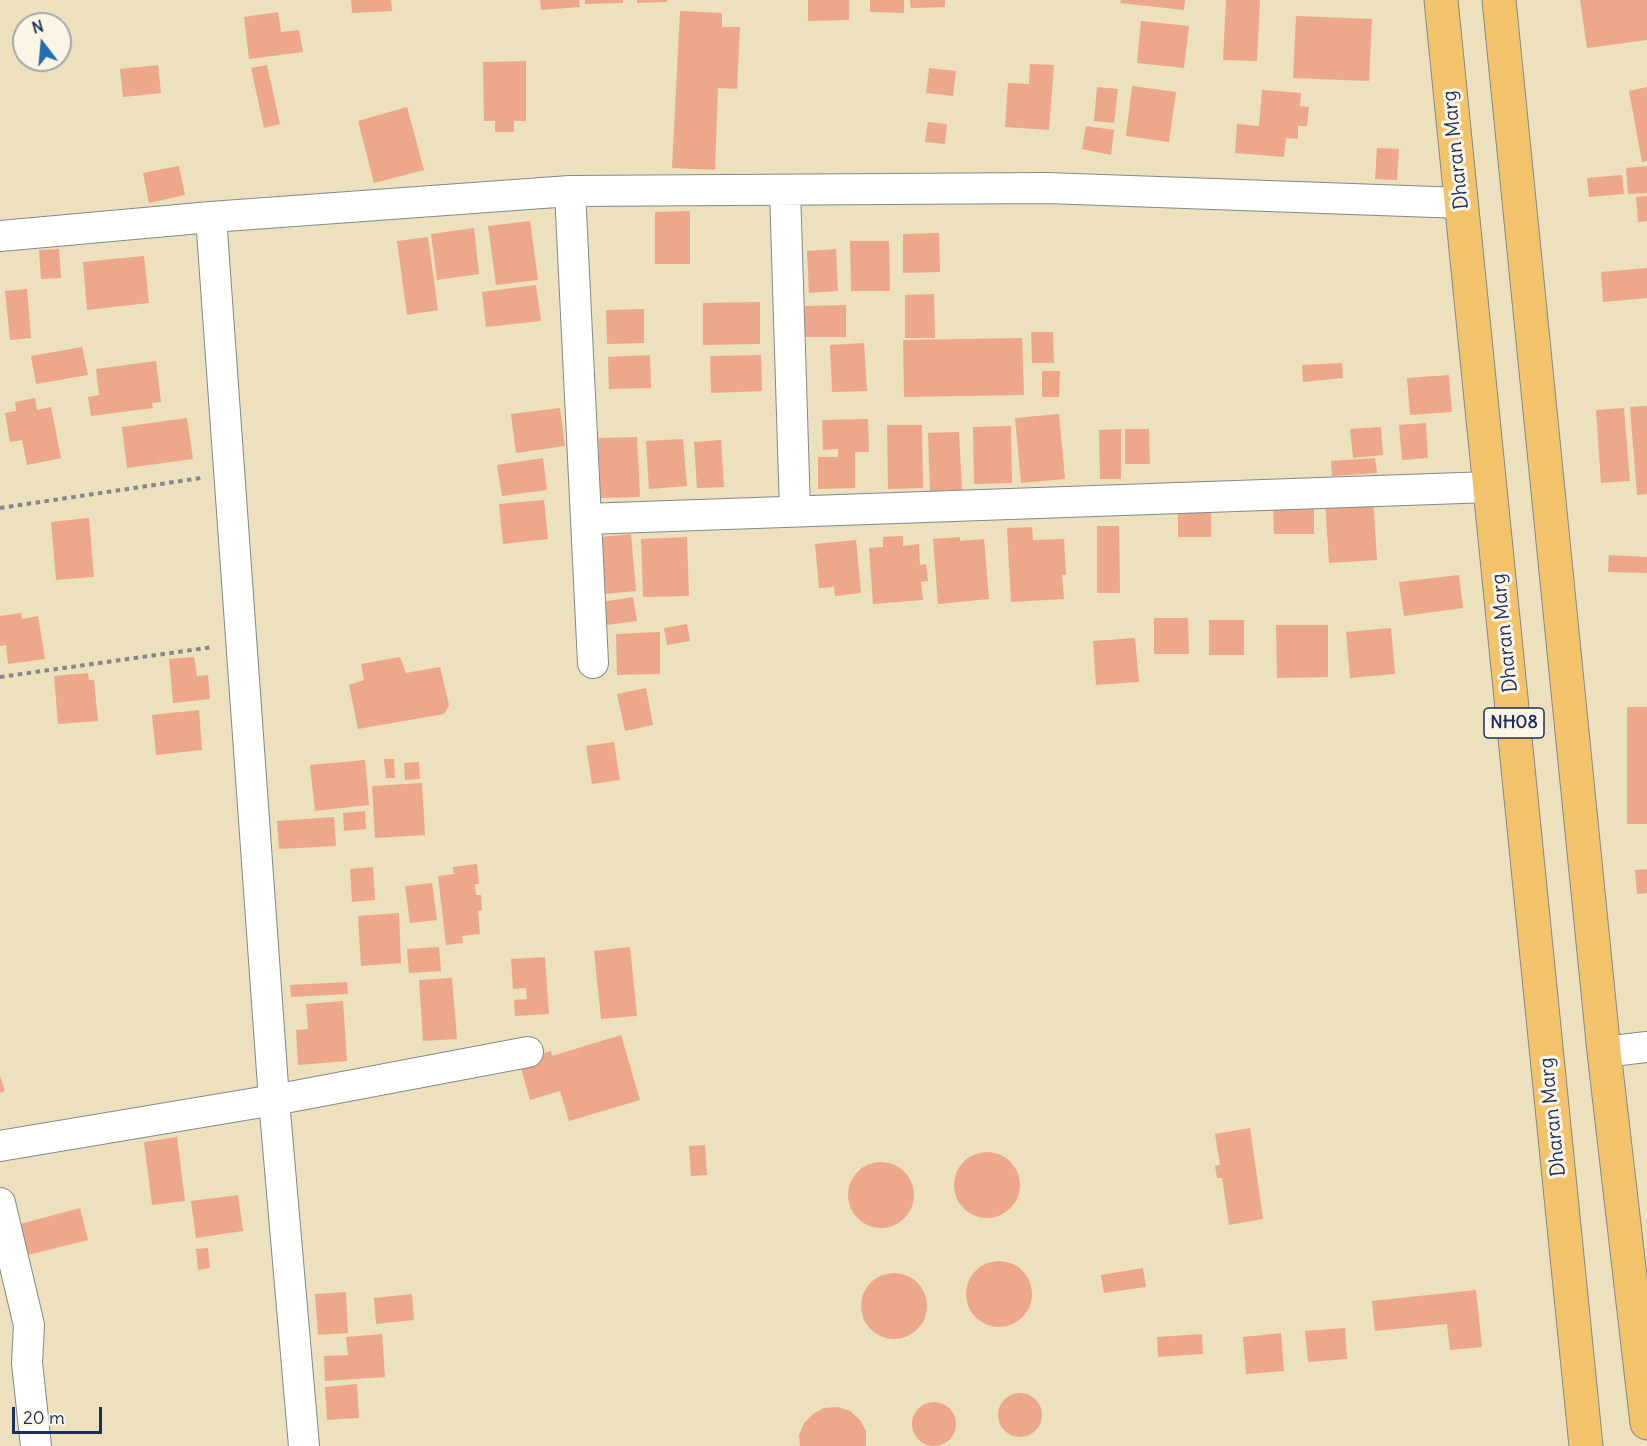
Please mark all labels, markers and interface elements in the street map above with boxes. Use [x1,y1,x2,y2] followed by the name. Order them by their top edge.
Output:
[12,12,72,72] north arrow
[30,15,46,38] text: N
[1438,89,1474,211] street label: Dharan Marg
[1487,572,1523,694] street label: Dharan Marg
[1484,708,1544,738] road number: NH08
[1535,1056,1571,1178] street label: Dharan Marg
[15,1395,105,1433] scale bar
[23,1406,65,1429] text: 20 m

